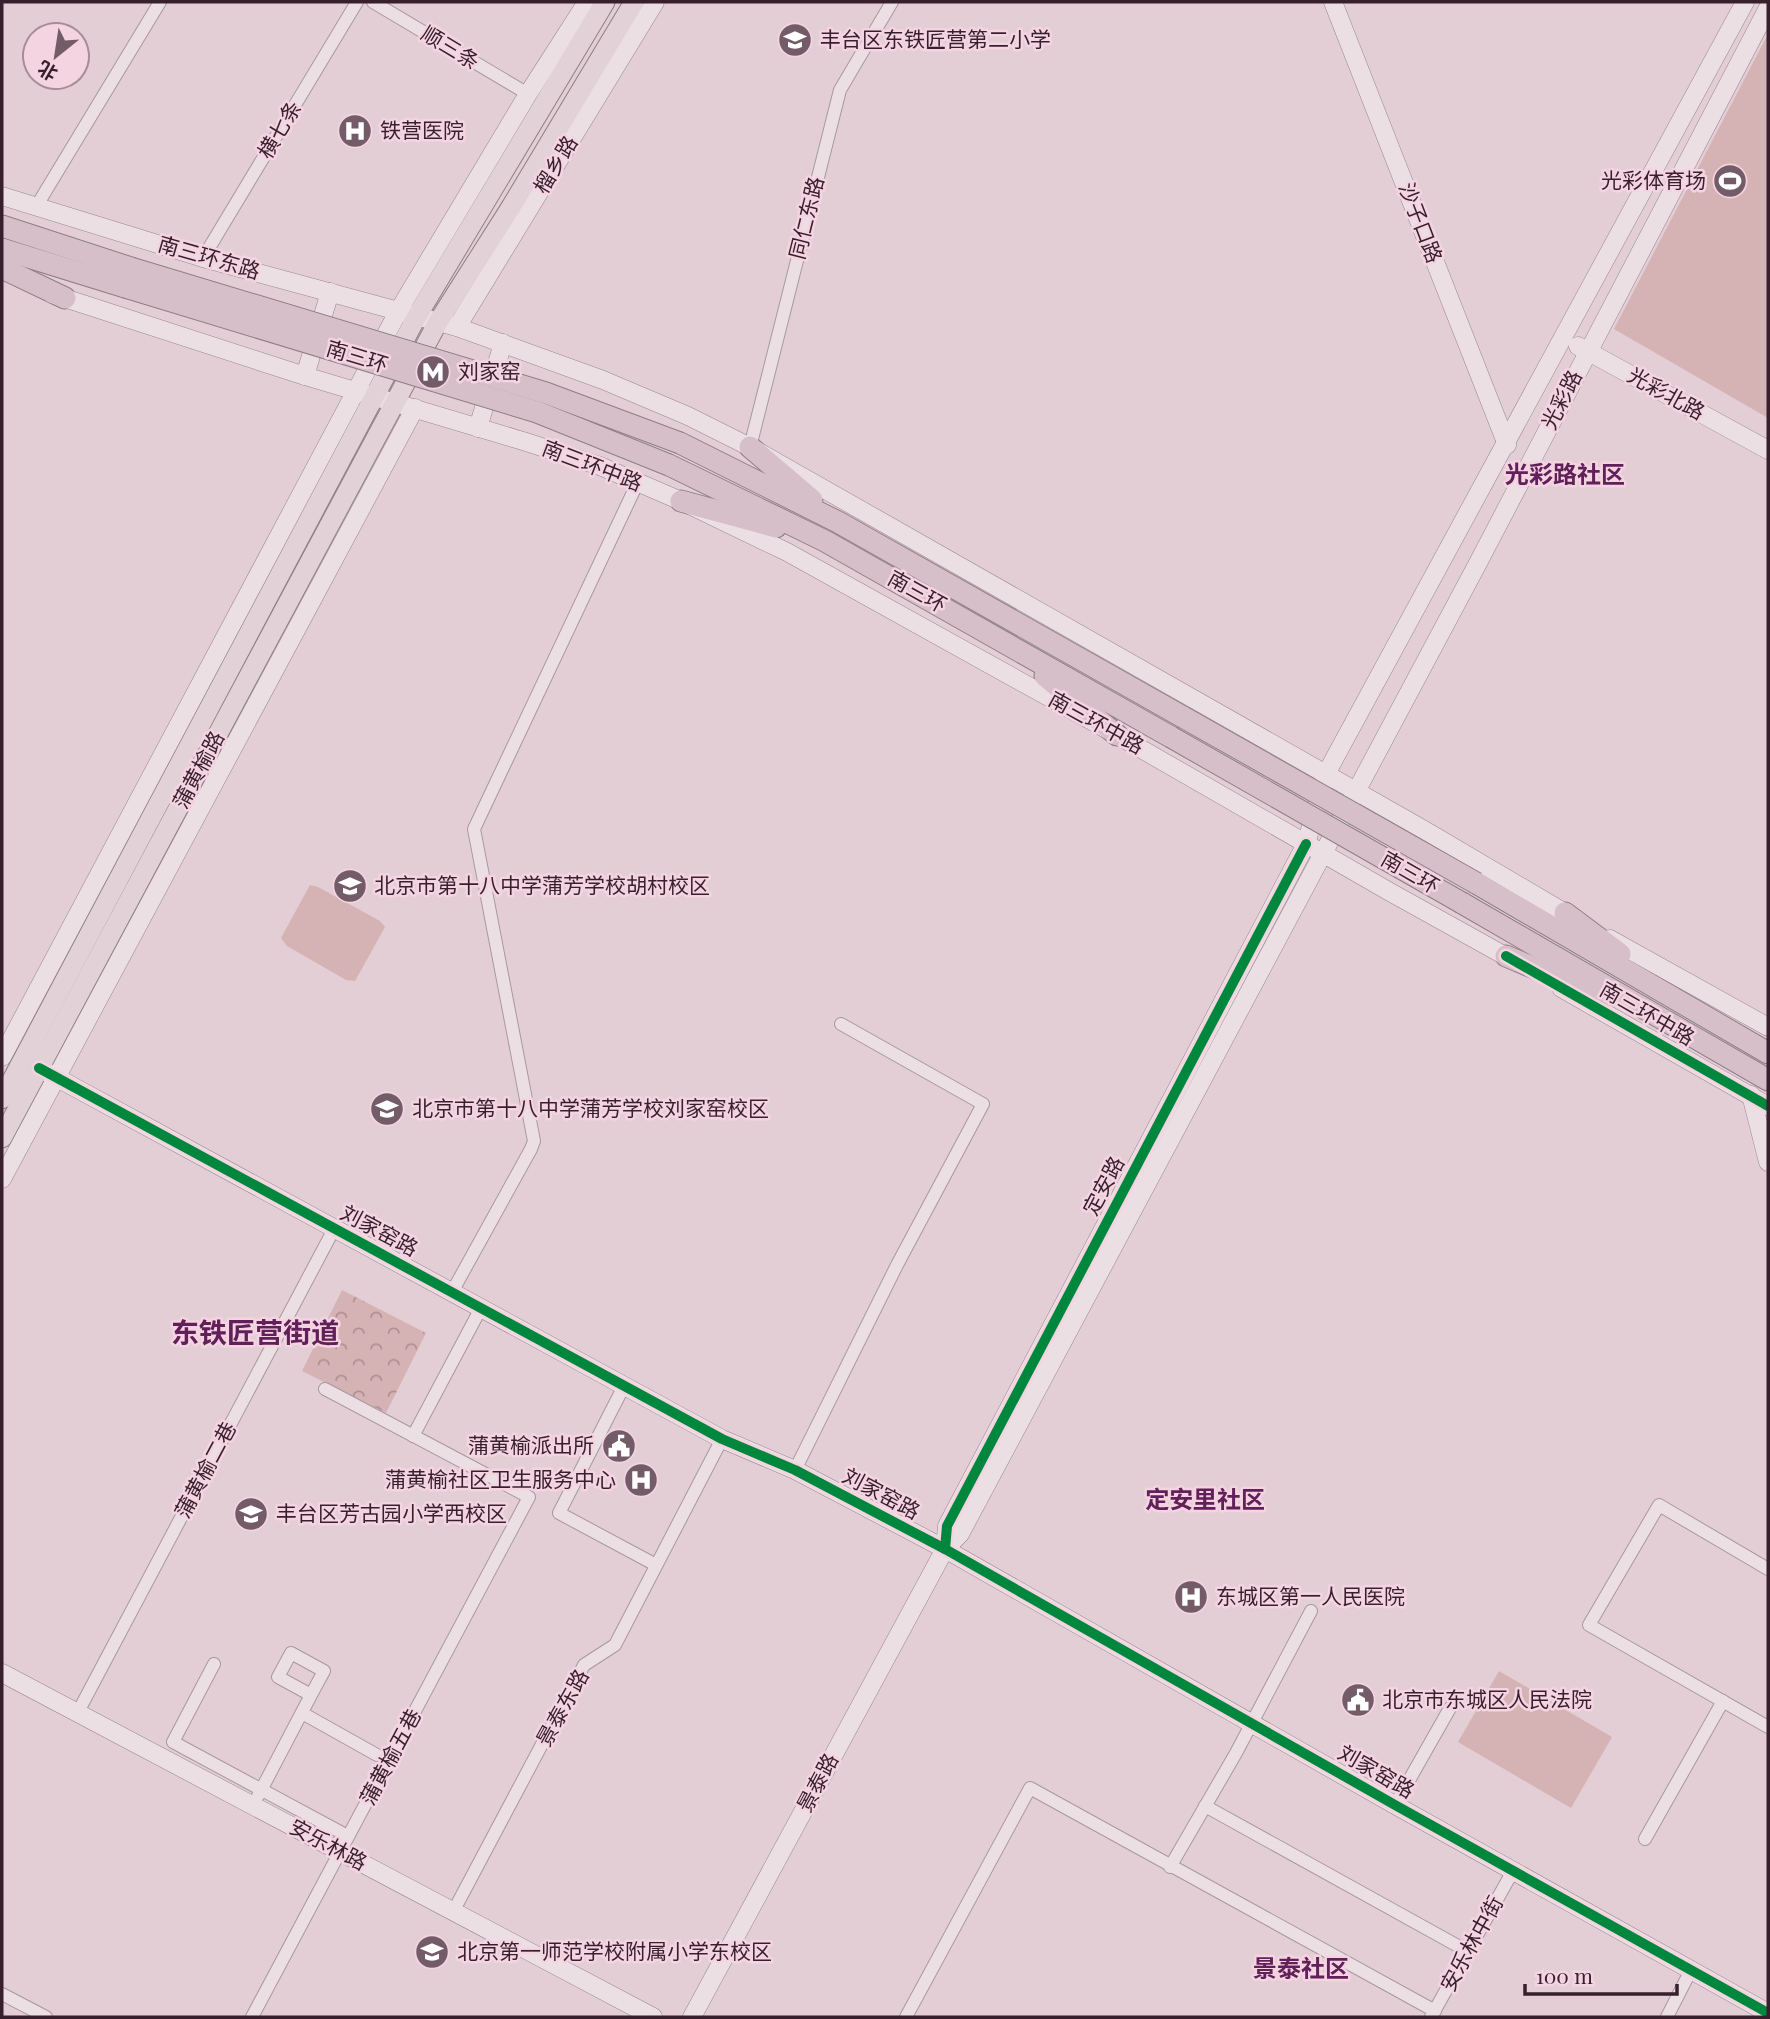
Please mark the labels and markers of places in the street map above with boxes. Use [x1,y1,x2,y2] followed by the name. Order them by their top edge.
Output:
[776,21,814,59] school or university icon: 丰台区东铁匠营第二小学
[820,24,1051,52] place label: 丰台区东铁匠营第二小学
[336,112,374,150] hospital icon: 铁营医院
[380,115,464,143] place label: 铁营医院
[1711,162,1749,200] sports icon: 光彩体育场
[1601,165,1706,193] place label: 光彩体育场
[414,353,452,391] metro station icon: 刘家窑
[458,356,521,384] place label: 刘家窑
[331,867,369,905] school or university icon: 北京市第十八中学蒲芳学校胡村校区
[374,870,710,898] place label: 北京市第十八中学蒲芳学校胡村校区
[368,1090,406,1128] school or university icon: 北京市第十八中学蒲芳学校刘家窑校区
[412,1093,769,1121] place label: 北京市第十八中学蒲芳学校刘家窑校区
[600,1427,638,1465] public building icon: 蒲黄榆派出所
[468,1430,594,1458] place label: 蒲黄榆派出所
[622,1461,660,1499] hospital icon: 蒲黄榆社区卫生服务中心
[385,1464,616,1492] place label: 蒲黄榆社区卫生服务中心
[232,1495,270,1533] school or university icon: 丰台区芳古园小学西校区
[276,1498,507,1526] place label: 丰台区芳古园小学西校区
[1172,1578,1210,1616] hospital icon: 东城区第一人民医院
[1216,1581,1405,1609] place label: 东城区第一人民医院
[1339,1681,1377,1719] public building icon: 北京市东城区人民法院
[1382,1684,1592,1712] place label: 北京市东城区人民法院
[413,1933,451,1971] school or university icon: 北京第一师范学校附属小学东校区
[457,1936,772,1964] place label: 北京第一师范学校附属小学东校区

